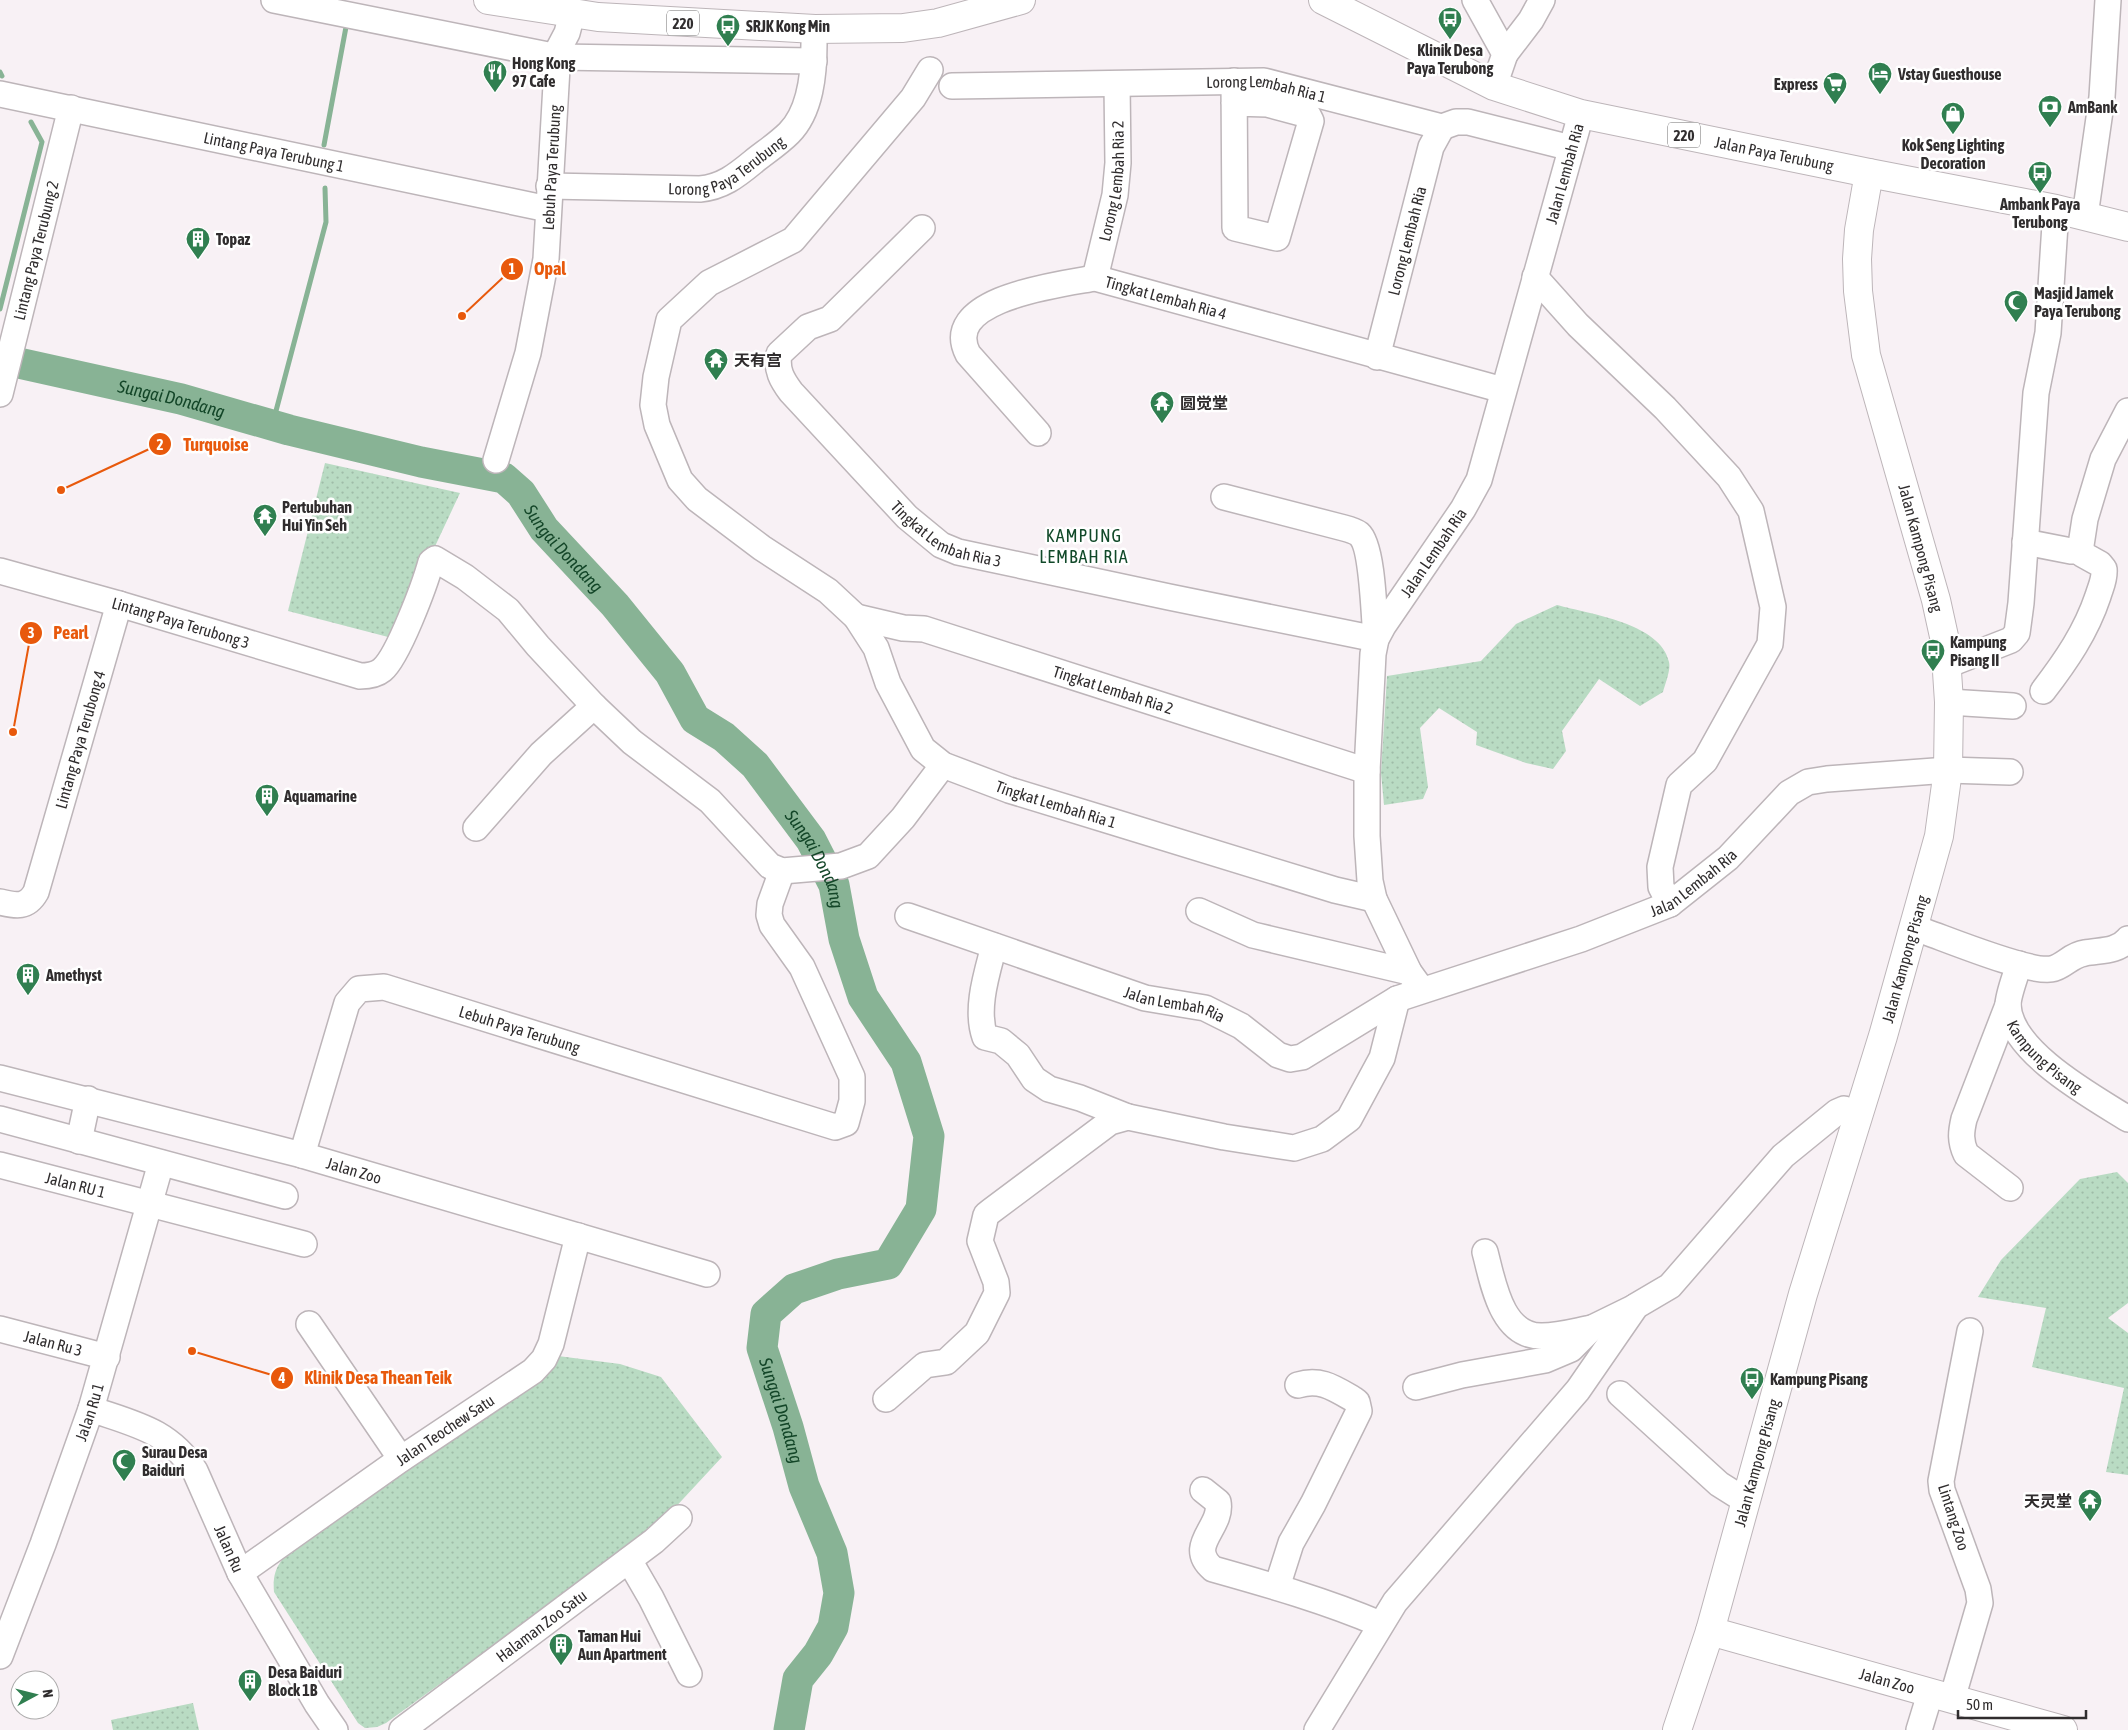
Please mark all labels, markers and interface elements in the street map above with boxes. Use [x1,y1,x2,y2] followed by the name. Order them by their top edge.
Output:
[1437,6,1463,40] bus stop icon: Klinik Desa Paya Terubong
[667,10,699,36] road number: 220
[715,13,741,47] bus stop icon: SRJK Kong Min
[746,17,830,35] place label: SRJK Kong Min
[1407,41,1493,77] place label: Klinik Desa Paya Terubong
[512,54,575,90] place label: Hong Kong 97 Cafe
[482,59,508,93] restaurant icon: Hong Kong 97 Cafe
[1867,61,1893,95] hotel icon: Vstay Guesthouse
[1897,65,2002,83] place label: Vstay Guesthouse
[1822,71,1848,105] supermarket icon: Express
[1206,72,1328,106] street label: Lorong Lembah Ria 1
[1774,75,1818,93] place label: Express
[2037,94,2063,128] bank icon: AmBank
[2067,98,2118,116] place label: AmBank
[1940,101,1966,135] shop icon: Kok Seng Lighting Decoration
[539,104,565,231] street label: Lebuh Paya Terubung
[1095,121,1127,243] street label: Lorong Lembah Ria 2
[1542,121,1587,226] street label: Jalan Lembah Ria
[1668,122,1700,148] road number: 220
[202,128,346,175] street label: Lintang Paya Terubung 1
[668,132,789,199] street label: Lorong Paya Terubung
[1713,133,1835,176] street label: Jalan Paya Terubung
[1902,136,2004,172] place label: Kok Seng Lighting Decoration
[2027,160,2053,194] bus stop icon: Ambank Paya Terubong
[10,179,62,322] street label: Lintang Paya Terubung 2
[1384,184,1430,297] street label: Lorong Lembah Ria
[1999,195,2080,231] place label: Ambank Paya Terubong
[185,226,211,260] building icon: Topaz
[216,230,251,248] place label: Topaz
[499,252,576,285] callout: Opal
[534,258,566,279] text: Opal
[508,260,516,277] text: 1
[1103,272,1229,323] street label: Tingkat Lembah Ria 4
[2034,284,2121,320] place label: Masjid Jamek Paya Terubong
[2003,289,2029,323] mosque icon: Masjid Jamek Paya Terubong
[703,347,729,381] temple icon: 天有宫
[734,351,782,369] place label: 天有宫
[115,375,228,422] water label: Sungai Dondang
[1149,390,1175,424] temple icon: 圆觉堂
[1180,394,1228,412] place label: 圆觉堂
[148,428,258,461] callout: Turquoise
[183,434,249,455] text: Turquoise
[156,436,164,453] text: 2
[1894,482,1947,614] street label: Jalan Kampong Pisang
[888,497,1003,570] street label: Tingkat Lembah Ria 3
[282,498,352,534] place label: Pertubuhan Hui Yin Seh
[520,500,608,596] water label: Sungai Dondang
[252,503,278,537] temple icon: Pertubuhan Hui Yin Seh
[1397,505,1470,600] street label: Jalan Lembah Ria
[1039,525,1129,567] district label: KAMPUNG LEMBAH RIA
[110,593,252,652] street label: Lintang Paya Terubong 3
[18,616,99,649] callout: Pearl
[53,622,89,643] text: Pearl
[27,624,35,641] text: 3
[1950,633,2007,669] place label: Kampung Pisang II
[1920,638,1946,672] bus stop icon: Kampung Pisang II
[1051,662,1176,717] street label: Tingkat Lembah Ria 2
[51,668,108,811] street label: Lintang Paya Terubong 4
[993,777,1119,831] street label: Tingkat Lembah Ria 1
[254,783,280,817] building icon: Aquamarine
[283,787,357,805] place label: Aquamarine
[781,804,849,910] water label: Sungai Dondang
[1647,846,1740,920] street label: Jalan Lembah Ria
[1878,893,1932,1025] street label: Jalan Kampong Pisang
[15,962,41,996] building icon: Amethyst
[45,966,102,984] place label: Amethyst
[1122,982,1228,1025] street label: Jalan Lembah Ria
[457,1002,582,1057] street label: Lebuh Paya Terubung
[2003,1017,2085,1097] street label: Kampung Pisang
[324,1154,384,1187] street label: Jalan Zoo
[43,1168,107,1201] street label: Jalan RU 1
[22,1327,84,1359] street label: Jalan Ru 3
[755,1354,808,1466] water label: Sungai Dondang
[269,1361,462,1394] callout: Klinik Desa Thean Teik
[1739,1366,1765,1400] bus stop icon: Kampung Pisang
[304,1367,453,1388] text: Klinik Desa Thean Teik
[277,1369,286,1386] text: 4
[1770,1370,1868,1388] place label: Kampung Pisang
[71,1381,107,1443] street label: Jalan Ru 1
[392,1391,497,1469] street label: Jalan Teochew Satu
[1730,1397,1784,1529] street label: Jalan Kampong Pisang
[142,1443,208,1479] place label: Surau Desa Baiduri
[111,1448,137,1482] mosque icon: Surau Desa Baiduri
[1934,1482,1973,1553] street label: Lintang Zoo
[2077,1488,2103,1522] temple icon: 天灵堂
[2024,1492,2072,1510] place label: 天灵堂
[211,1522,248,1575] street label: Jalan Ru
[492,1586,590,1665] street label: Halaman Zoo Satu
[577,1627,667,1663] place label: Taman Hui Aun Apartment
[548,1632,574,1666] building icon: Taman Hui Aun Apartment
[268,1663,342,1699] place label: Desa Baiduri Block 1B
[1858,1664,1917,1697] street label: Jalan Zoo
[237,1668,263,1702] building icon: Desa Baiduri Block 1B
[10,1670,60,1720] north arrow
[39,1688,56,1698] text: N
[1958,1688,2086,1720] scale bar
[1966,1696,1993,1713] text: 50 m

